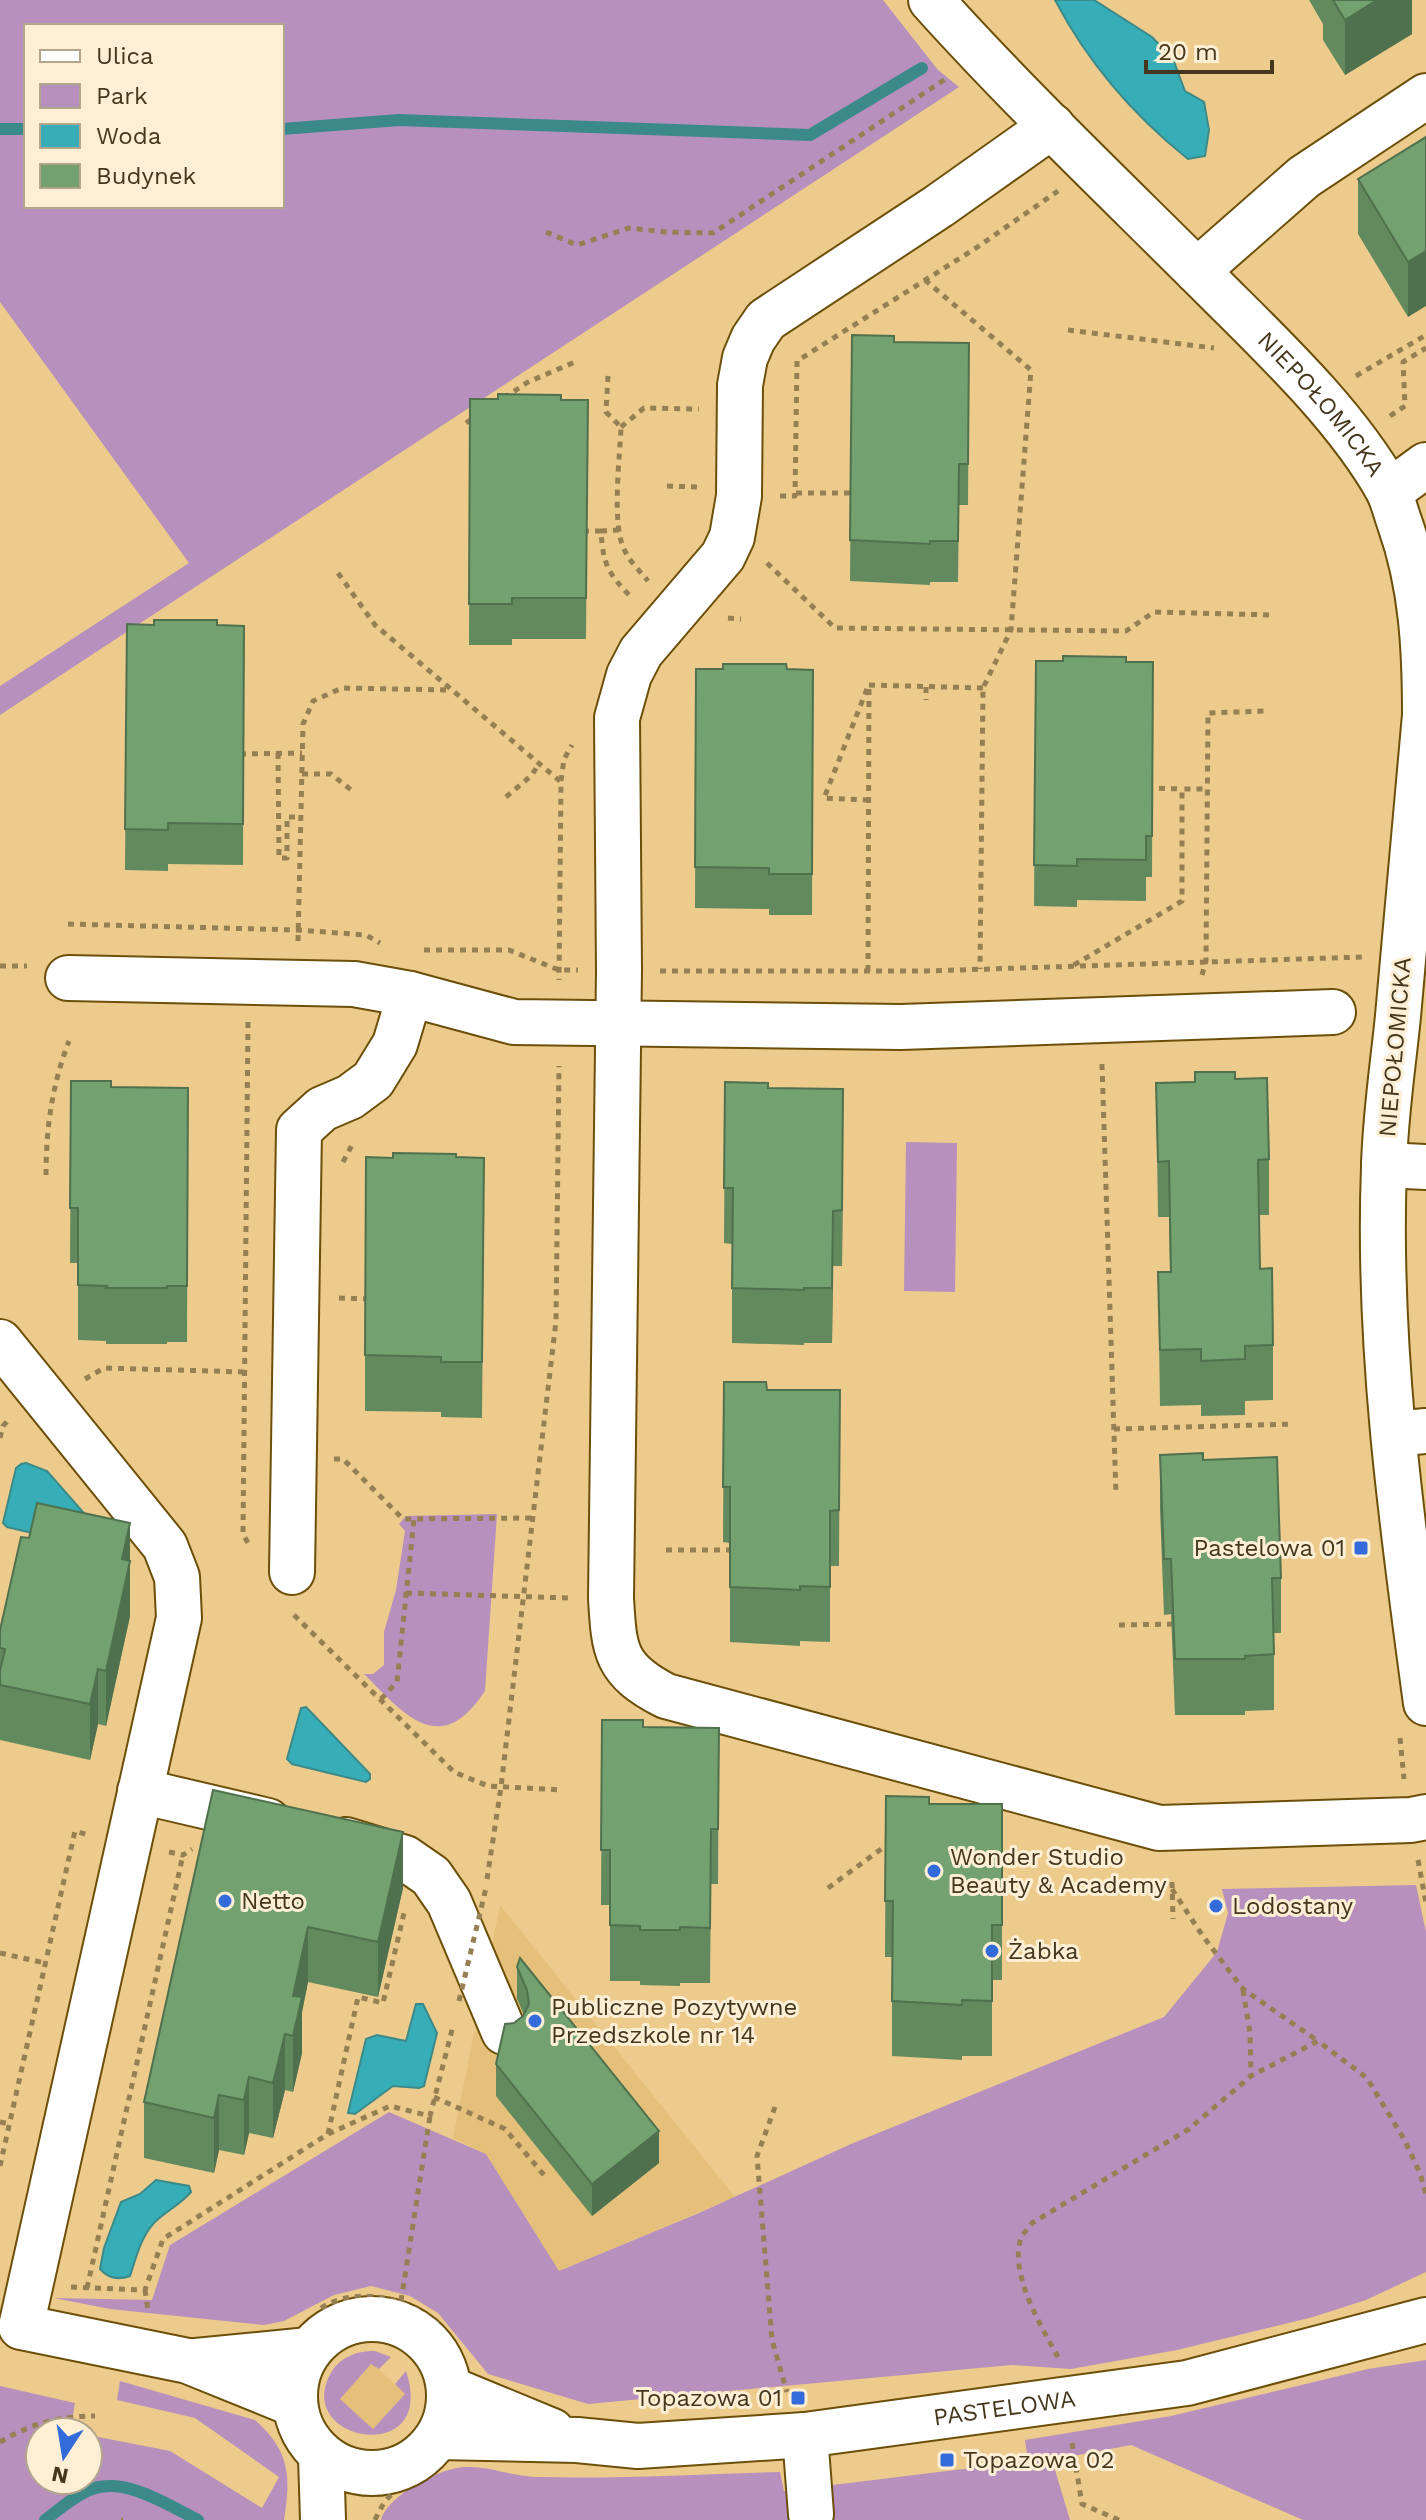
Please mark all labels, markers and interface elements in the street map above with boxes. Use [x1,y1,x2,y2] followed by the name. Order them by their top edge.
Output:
[24,24,284,208] legend
[1146,24,1272,74] scale bar
[1158,38,1218,66] text: 20 m
[96,42,154,70] text: Ulica
[96,82,148,110] text: Park
[96,122,161,150] text: Woda
[96,162,197,190] text: Budynek
[1252,326,1390,482] street label: NIEPOŁOMICKA
[1373,956,1417,1138] street label: NIEPOŁOMICKA
[1194,1534,1345,1562] place label: Pastelowa 01
[1352,1539,1370,1557] marker: Pastelowa 01
[950,1843,1167,1899] place label: Wonder Studio Beauty & Academy
[925,1862,943,1880] marker: Wonder Studio Beauty & Academy
[241,1887,305,1915] place label: Netto
[216,1892,234,1910] marker: Netto
[1232,1892,1354,1920] place label: Lodostany
[1207,1897,1225,1915] marker: Lodostany
[1008,1937,1079,1965] place label: Żabka
[983,1942,1001,1960] marker: Żabka
[551,1993,797,2049] place label: Publiczne Pozytywne Przedszkole nr 14
[526,2012,544,2030] marker: Publiczne Pozytywne Przedszkole nr 14
[635,2384,782,2412] place label: Topazowa 01
[932,2384,1077,2431] street label: PASTELOWA
[789,2389,807,2407] marker: Topazowa 01
[24,2416,104,2496] north arrow
[963,2446,1114,2474] place label: Topazowa 02
[938,2451,956,2469] marker: Topazowa 02
[49,2461,71,2489] text: N

